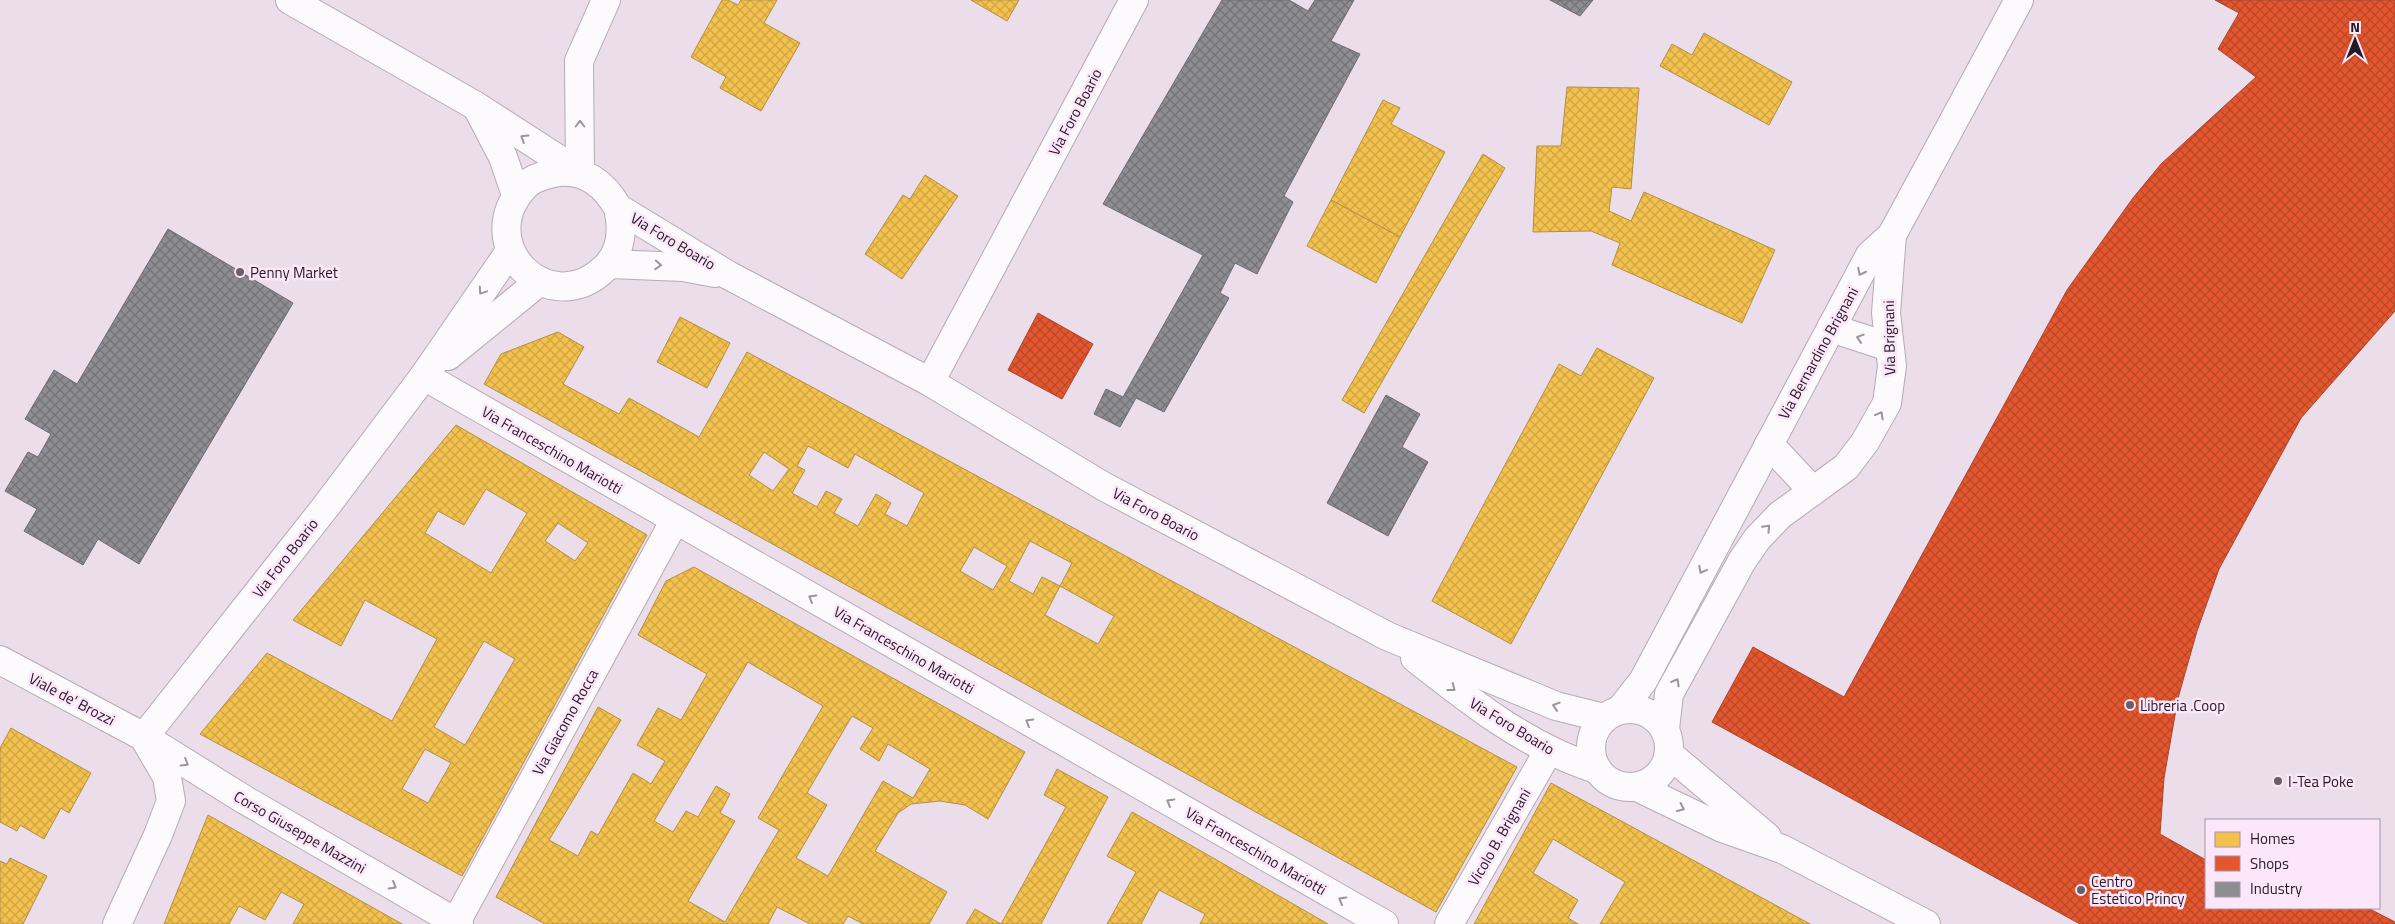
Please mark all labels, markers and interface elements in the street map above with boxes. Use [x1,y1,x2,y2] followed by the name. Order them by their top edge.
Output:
[2330,15,2380,65] north arrow
[2350,16,2360,37] text: N
[1042,64,1108,160] street label: Via Foro Boario
[575,120,585,128] one-way arrow
[520,134,529,144] one-way arrow
[626,206,720,276] street label: Via Foro Boario
[655,260,663,271] one-way arrow
[250,261,339,284] place label: Penny Market
[234,266,246,278] marker: Penny Market
[1857,267,1867,276] one-way arrow
[1772,283,1864,423] street label: Via Bernardino Brignani
[479,285,488,295] one-way arrow
[1877,300,1901,376] street label: Via Brignani
[1856,333,1865,343] one-way arrow
[477,400,627,500] street label: Via Franceschino Mariotti
[1874,411,1884,420] one-way arrow
[1108,481,1204,547] street label: Via Foro Boario
[246,513,324,603] street label: Via Foro Boario
[1762,525,1771,534] one-way arrow
[1698,565,1708,574] one-way arrow
[808,594,817,604] one-way arrow
[829,600,979,700] street label: Via Franceschino Mariotti
[526,664,604,779] street label: Via Giacomo Rocca
[25,667,119,731] street label: Viale de' Brozzi
[1670,679,1680,688] one-way arrow
[1446,682,1455,690] one-way arrow
[1465,691,1559,761] street label: Via Foro Boario
[2140,694,2225,717] place label: Libreria .Coop
[2124,699,2136,711] marker: Libreria .Coop
[1553,702,1561,712] one-way arrow
[1026,718,1035,728] one-way arrow
[179,757,189,766] one-way arrow
[2288,770,2354,793] place label: I-Tea Poke
[2272,775,2284,787] marker: I-Tea Poke
[1462,784,1536,890] street label: Vicolo B. Brignani
[230,785,370,879] street label: Corso Giuseppe Mazzini
[1167,798,1176,808] one-way arrow
[1181,801,1331,901] street label: Via Franceschino Mariotti
[1676,802,1685,812] one-way arrow
[2205,819,2380,909] legend
[2250,827,2295,850] text: Homes
[2250,852,2289,875] text: Shops
[2091,870,2185,910] place label: Centro Estetico Princy
[2250,877,2302,900] text: Industry
[387,880,396,890] one-way arrow
[2075,884,2087,896] marker: Centro Estetico Princy
[1338,896,1347,906] one-way arrow

